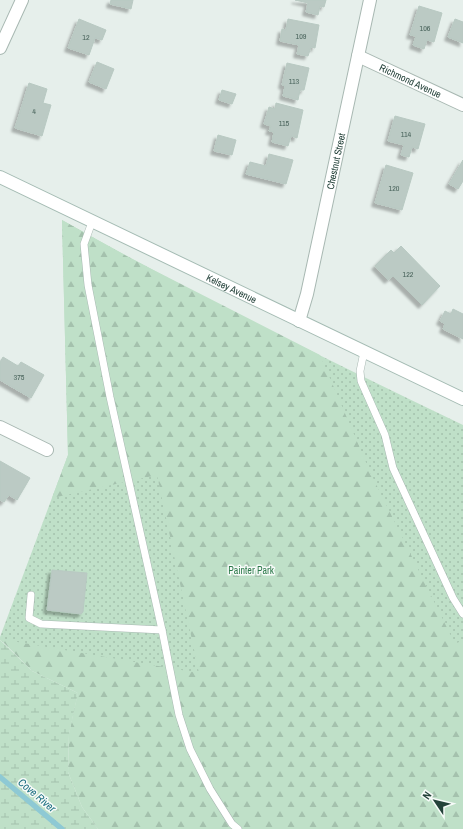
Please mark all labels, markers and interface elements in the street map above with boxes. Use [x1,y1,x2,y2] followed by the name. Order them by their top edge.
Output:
[420,23,431,33] house number: 106
[296,31,307,41] house number: 109
[82,32,90,42] house number: 12
[377,61,444,101] street label: Richmond Avenue
[289,76,300,86] house number: 113
[32,106,36,116] house number: 4
[279,118,290,128] house number: 115
[401,129,412,139] house number: 114
[324,131,348,191] street label: Chestnut Street
[389,183,400,193] house number: 120
[403,269,414,279] house number: 122
[204,271,259,306] street label: Kelsey Avenue
[14,372,25,382] house number: 375
[228,564,275,577] park label: Painter Park
[15,775,60,815] water label: Cove River
[415,781,455,821] north arrow
[419,789,434,802] text: N

